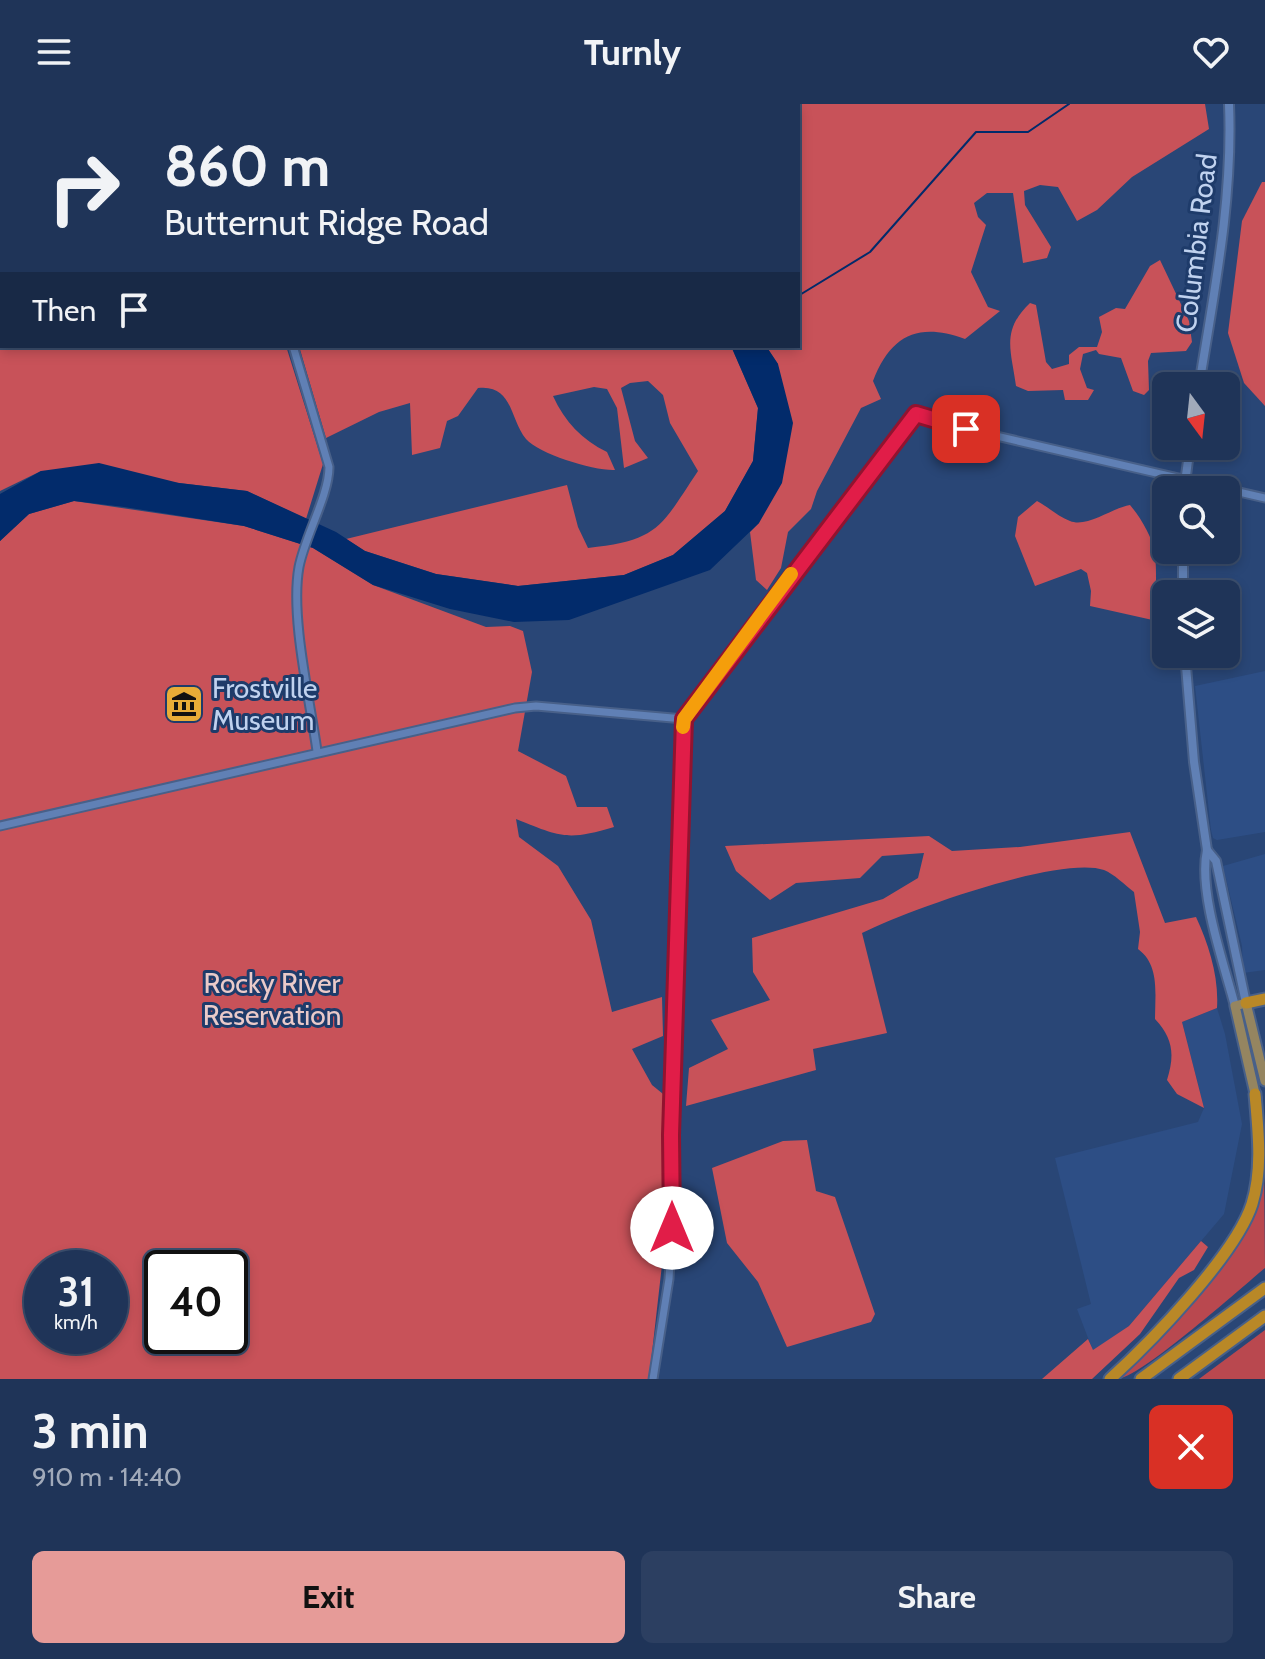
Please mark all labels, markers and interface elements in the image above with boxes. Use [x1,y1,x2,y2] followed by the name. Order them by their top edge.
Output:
[32,30,76,74] icon: menu
[584,30,681,74] text: Turnly
[1189,30,1233,74] icon: heart
[164,132,330,200] text: 860 m
[32,136,136,240] icon: right
[1168,152,1224,334] street label: Columbia Road
[164,200,489,244] text: Butternut Ridge Road
[112,288,156,332] icon: arrive
[32,292,96,329] text: Then
[1152,372,1240,460] north arrow
[1152,372,1240,668] map controls
[932,395,1000,463] pin
[944,407,988,451] icon: arrive
[1152,476,1240,564] button: search
[1152,580,1240,668] button: layers
[212,671,317,737] place label: Frostville Museum
[163,683,205,725] museum icon: Frostville Museum
[203,966,341,1032] park label: Rocky River Reservation
[630,1186,714,1270] position arrow
[144,1250,248,1354] speed limit sign: 40
[58,1267,94,1316] text: 31
[54,1310,98,1334] text: km/h
[32,1402,148,1460] text: 3 min
[1149,1405,1233,1489] button: close
[32,1461,182,1493] text: 910 m · 14:40
[32,1551,625,1643] button: Exit
[641,1551,1233,1643] button: Share

